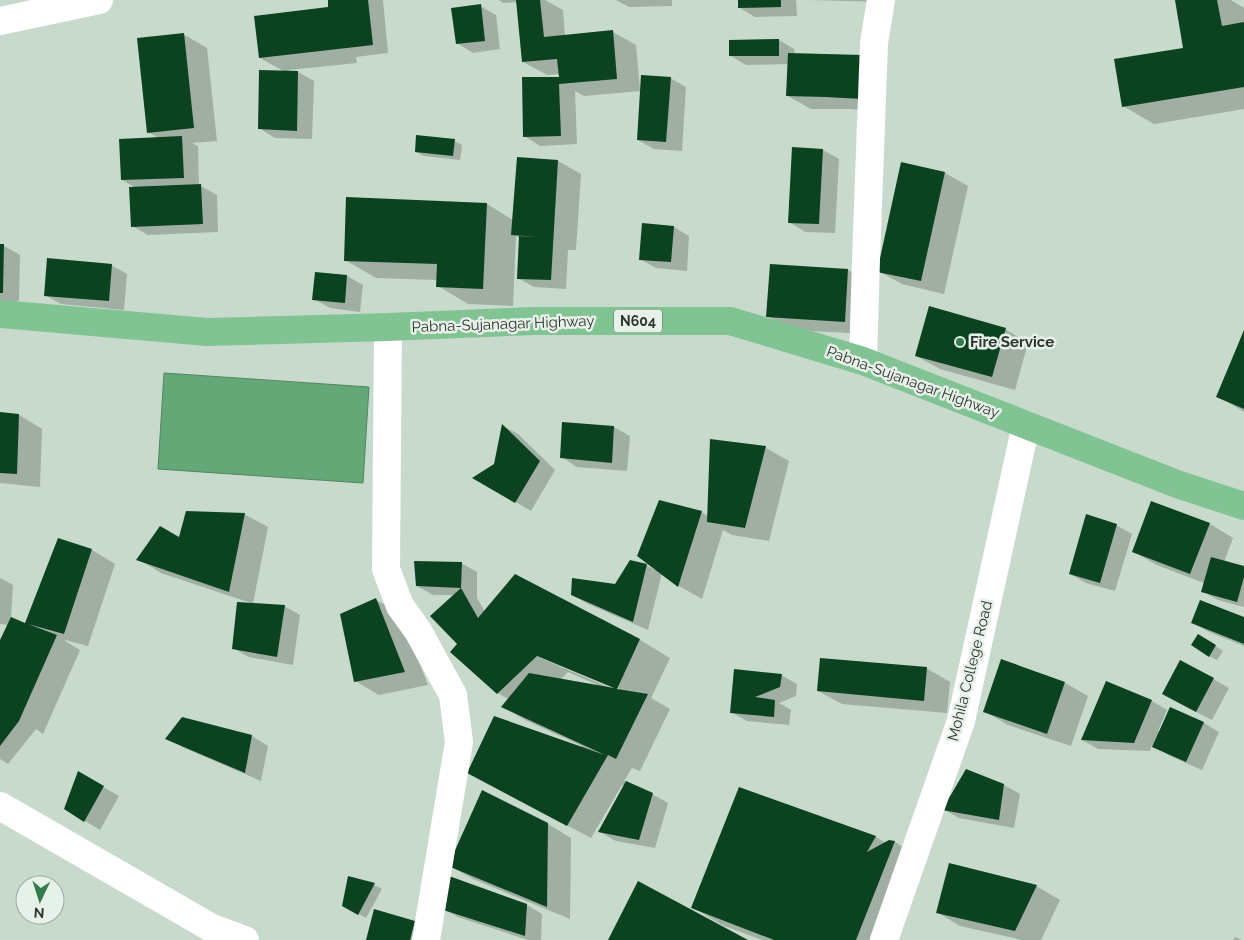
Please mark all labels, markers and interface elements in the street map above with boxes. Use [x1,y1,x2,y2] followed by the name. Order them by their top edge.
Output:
[614,310,662,332] road number: N604
[411,312,595,336] street label: Pabna-Sujanagar Highway
[970,333,1054,351] place label: Fire Service
[954,336,966,348] marker: Fire Service
[824,342,1002,422] street label: Pabna-Sujanagar Highway
[944,599,996,743] street label: Mohila College Road
[15,875,65,925] north arrow
[33,905,45,921] text: N

